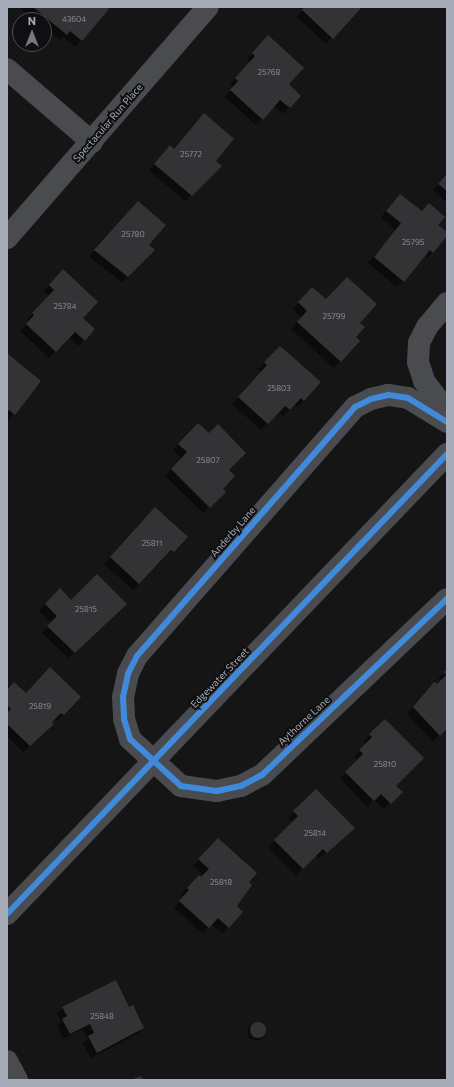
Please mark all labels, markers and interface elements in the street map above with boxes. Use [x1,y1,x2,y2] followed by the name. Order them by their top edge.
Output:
[12,12,52,52] north arrow
[28,14,36,27] text: N
[62,15,86,25] house number: 43604
[258,68,280,78] house number: 25768
[71,81,145,165] street label: Spectacular Run Place
[180,150,202,160] house number: 25772
[121,230,145,240] house number: 25780
[402,238,424,248] house number: 25795
[54,302,76,312] house number: 25784
[323,312,345,322] house number: 25799
[267,384,291,394] house number: 25803
[196,456,220,466] house number: 25807
[208,504,258,560] street label: Anderby Lane
[142,539,162,549] house number: 25811
[75,605,97,615] house number: 25815
[188,645,252,711] street label: Edgewater Street
[276,694,332,748] street label: Aythorne Lane
[29,702,51,712] house number: 25819
[374,760,396,770] house number: 25810
[304,829,326,839] house number: 25814
[210,878,232,888] house number: 25818
[90,1012,114,1022] house number: 25848

